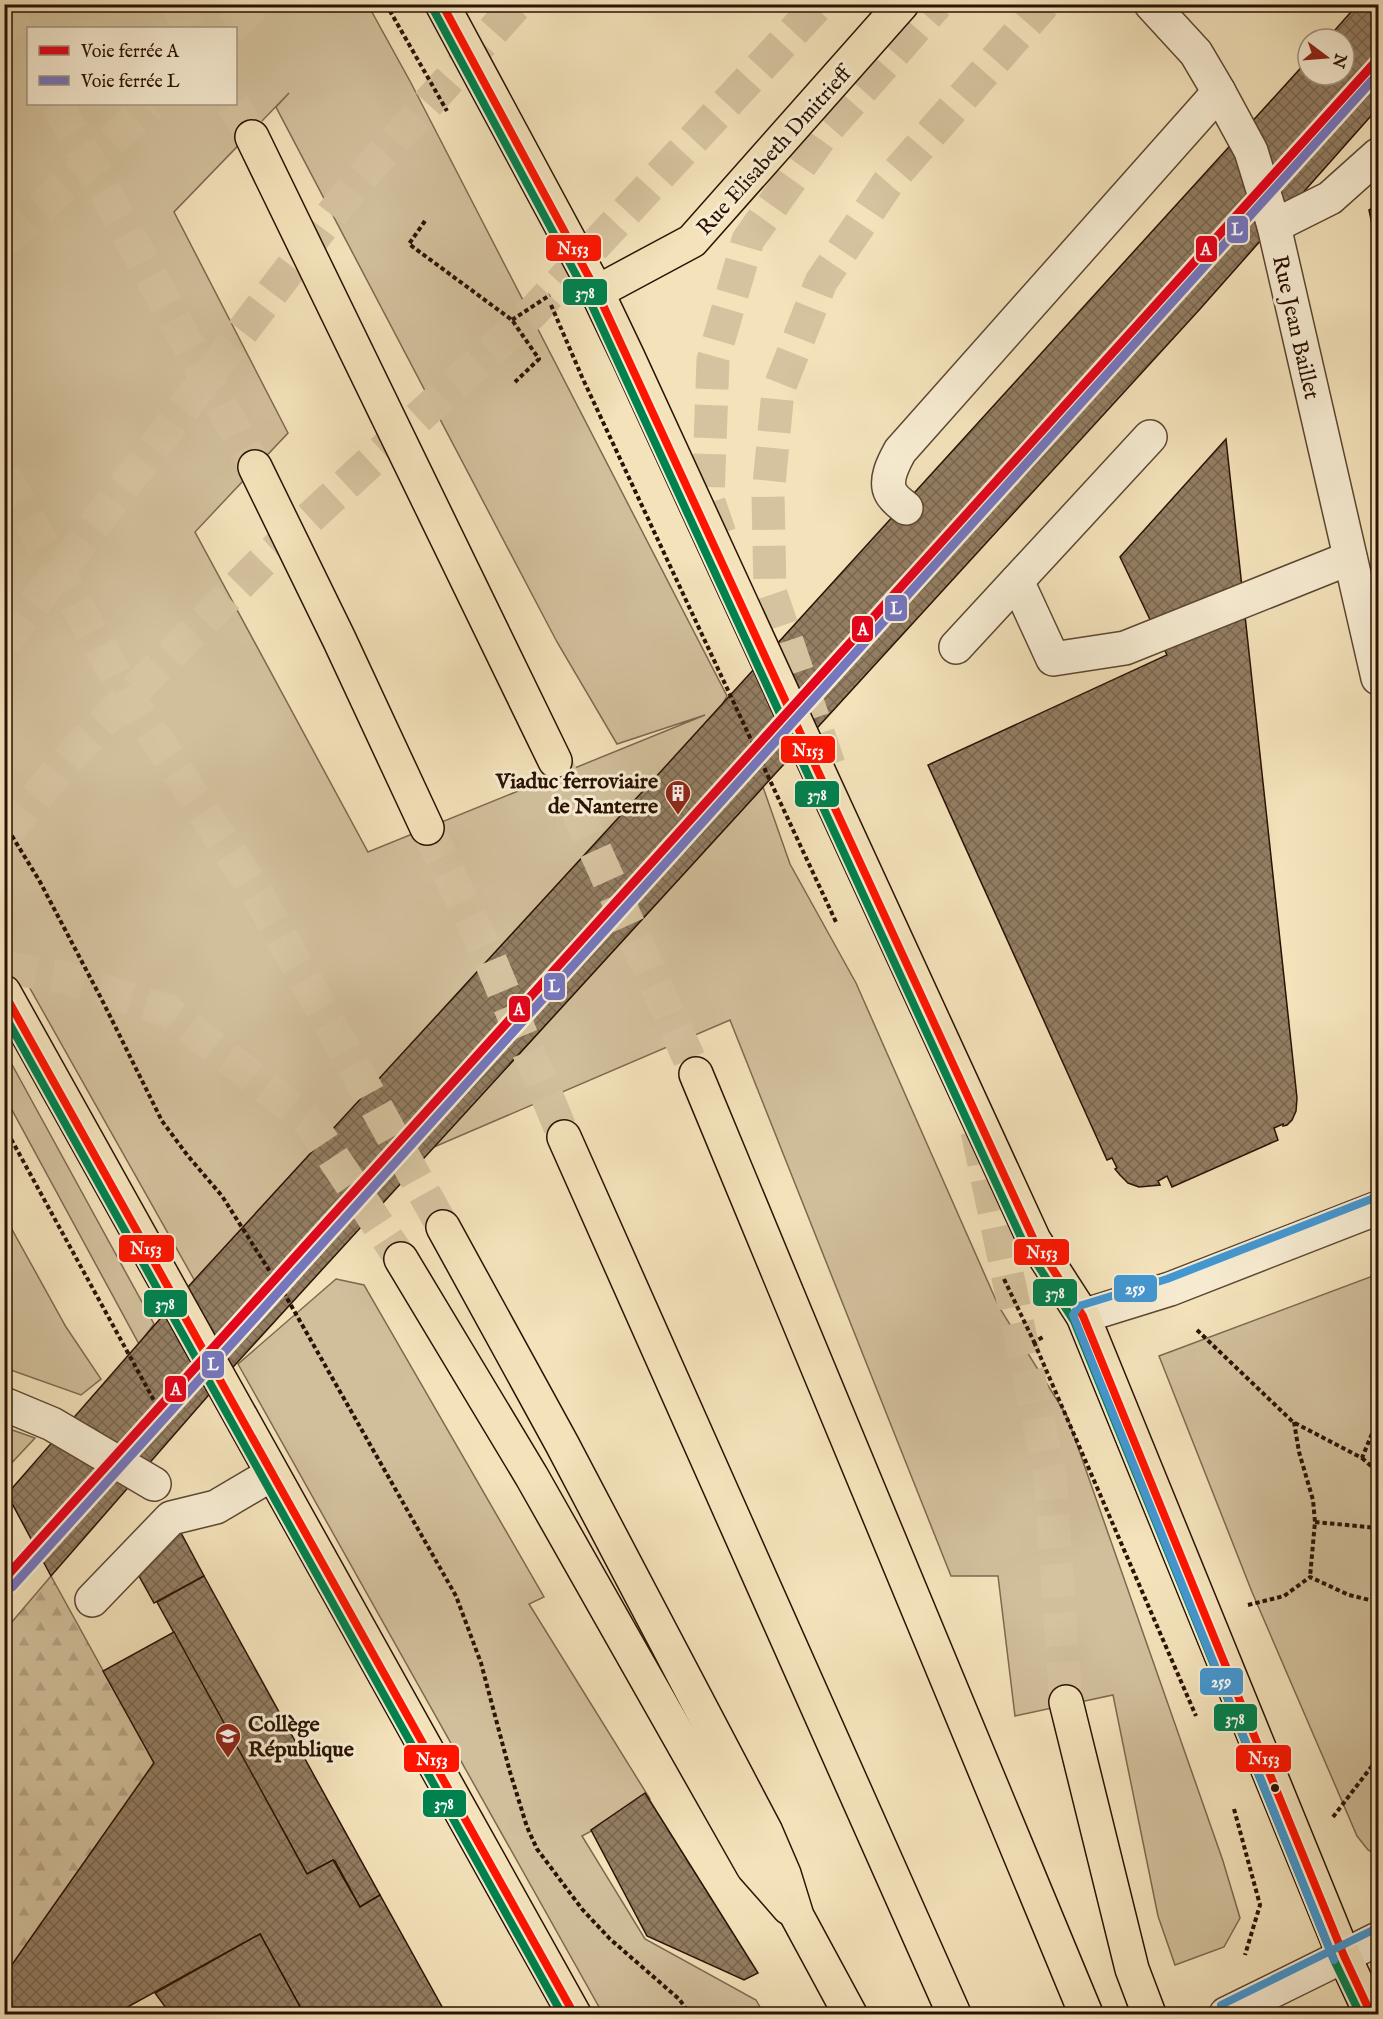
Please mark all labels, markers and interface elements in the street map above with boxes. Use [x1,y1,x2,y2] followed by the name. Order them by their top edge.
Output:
[27,27,237,105] legend
[1296,27,1356,87] north arrow
[80,41,180,64] text: Voie ferrée A
[1327,50,1350,70] text: N
[691,59,860,242] street label: Rue Elisabeth Dmitrieff
[80,71,180,94] text: Voie ferrée L
[1226,215,1249,244] line badge: L
[1231,221,1243,241] text: L
[545,234,602,262] line badge: N153
[1195,235,1218,263] line badge: A
[556,240,589,260] text: N153
[1200,241,1213,261] text: A
[1265,253,1325,403] street label: Rue Jean Baillet
[562,278,608,306] line badge: 378
[575,284,595,304] text: 378
[884,594,908,622] line badge: L
[890,600,902,620] text: L
[851,615,874,643] line badge: A
[857,621,870,641] text: A
[780,735,836,764] line badge: N153
[791,742,824,762] text: N153
[495,768,658,821] place label: Viaduc ferroviaire de Nanterre
[663,778,693,816] building icon: Viaduc ferroviaire de Nanterre
[794,780,840,808] line badge: 378
[807,786,827,806] text: 378
[543,972,566,1001] line badge: L
[548,978,560,998] text: L
[508,995,531,1023] line badge: A
[513,1001,526,1021] text: A
[118,1234,175,1263] line badge: N153
[1013,1238,1070,1266] line badge: N153
[129,1240,162,1260] text: N153
[1025,1244,1058,1264] text: N153
[1113,1274,1158,1303] line badge: 259
[1032,1278,1078,1307] line badge: 378
[1125,1280,1145,1300] text: 259
[1045,1284,1065,1304] text: 378
[143,1289,188,1318] line badge: 378
[155,1295,175,1315] text: 378
[201,1350,225,1379] line badge: L
[207,1356,219,1376] text: L
[164,1375,187,1403] line badge: A
[170,1381,183,1401] text: A
[1199,1667,1244,1696] line badge: 259
[1211,1673,1231,1693] text: 259
[1213,1703,1258,1732] line badge: 378
[1225,1710,1245,1730] text: 378
[248,1711,354,1764] place label: Collège République
[213,1721,243,1759] school or university icon: Collège République
[403,1744,460,1773] line badge: N153
[1235,1744,1292,1773] line badge: N153
[1247,1750,1280,1770] text: N153
[415,1751,448,1771] text: N153
[1269,1782,1281,1794] unlabelled marker
[422,1789,467,1818] line badge: 378
[434,1795,454,1815] text: 378

